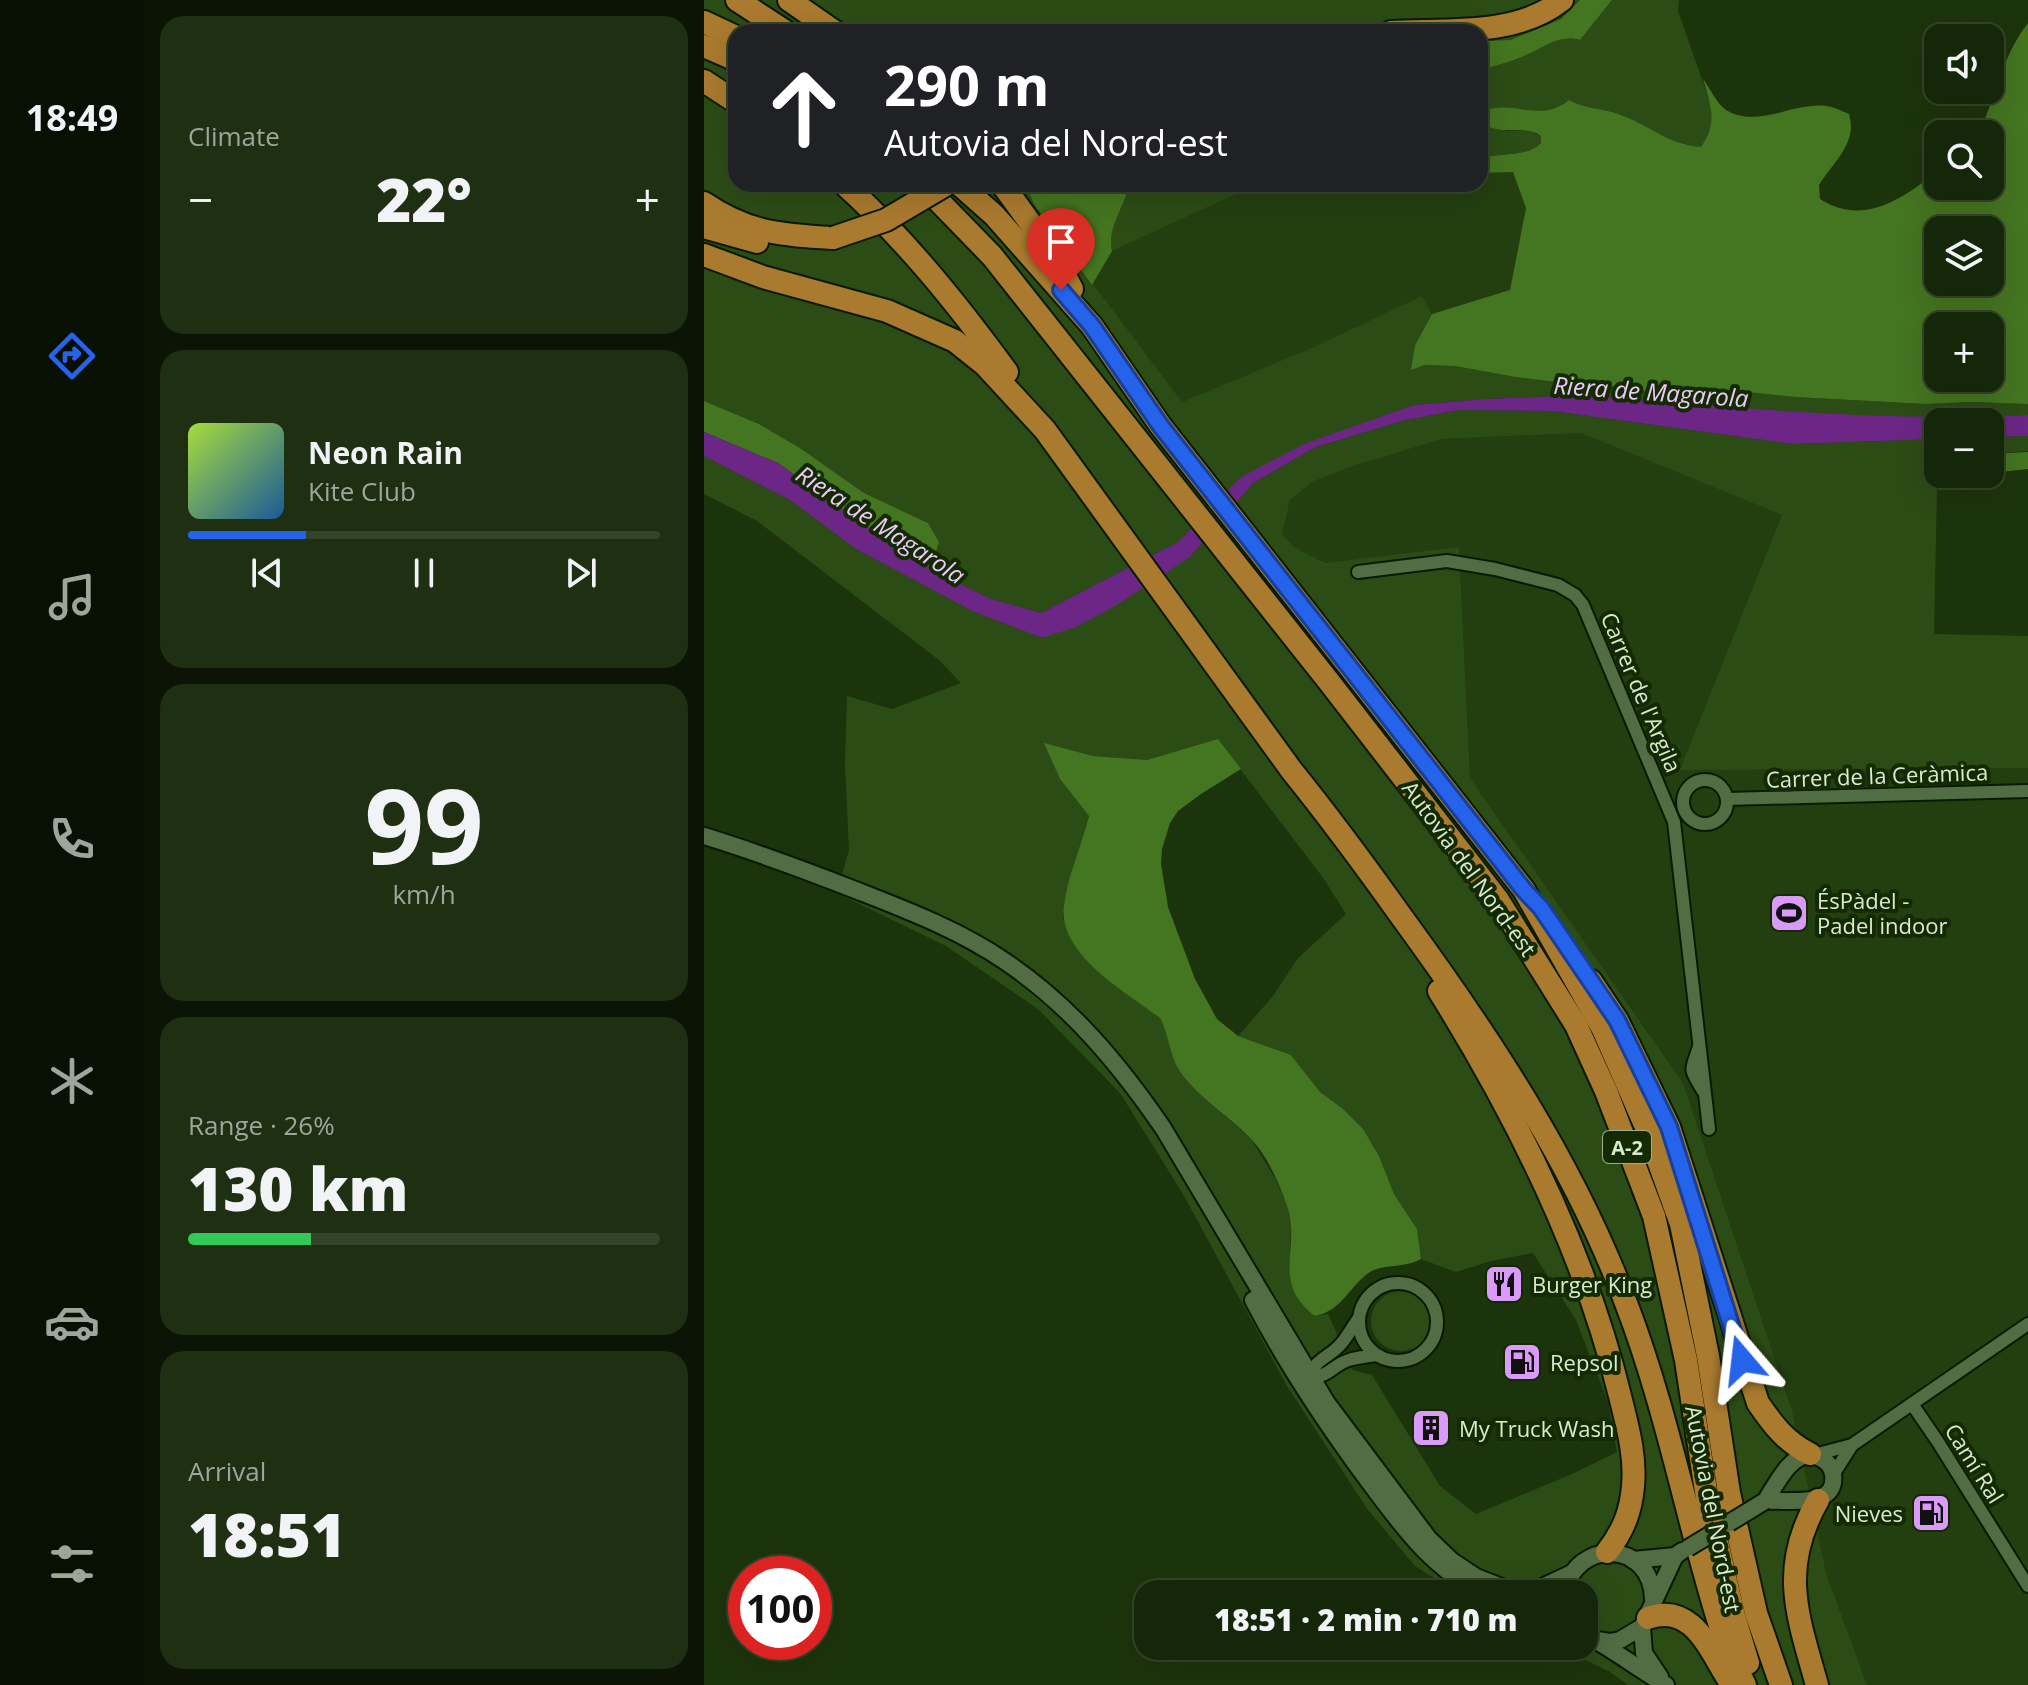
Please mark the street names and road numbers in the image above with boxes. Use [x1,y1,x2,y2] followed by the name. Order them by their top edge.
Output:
[1595,607,1689,777] street label: Carrer de l'Argila
[1765,756,1989,794] street label: Carrer de la Ceràmica
[1396,774,1544,962] street label: Autovia del Nord-est
[1603,1131,1651,1163] road number: A-2
[1679,1403,1749,1615] street label: Autovia del Nord-est
[1939,1417,2011,1509] street label: Camí Ral

